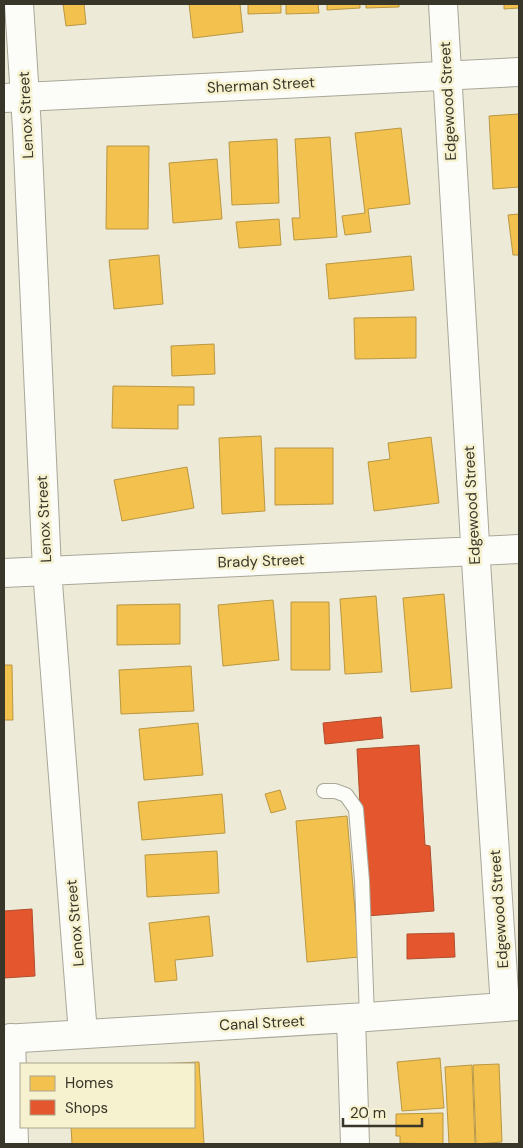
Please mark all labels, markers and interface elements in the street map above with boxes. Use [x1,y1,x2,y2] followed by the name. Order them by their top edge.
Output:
[435,41,461,161] street label: Edgewood Street
[14,71,38,159] street label: Lenox Street
[207,72,316,98] street label: Sherman Street
[459,445,485,565] street label: Edgewood Street
[32,475,56,563] street label: Lenox Street
[217,549,305,573] street label: Brady Street
[485,849,513,969] street label: Edgewood Street
[61,879,89,967] street label: Lenox Street
[219,1011,305,1035] street label: Canal Street
[20,1063,195,1128] legend
[65,1073,114,1093] text: Homes
[343,1096,422,1128] scale bar
[65,1098,108,1118] text: Shops
[350,1103,386,1123] text: 20 m

